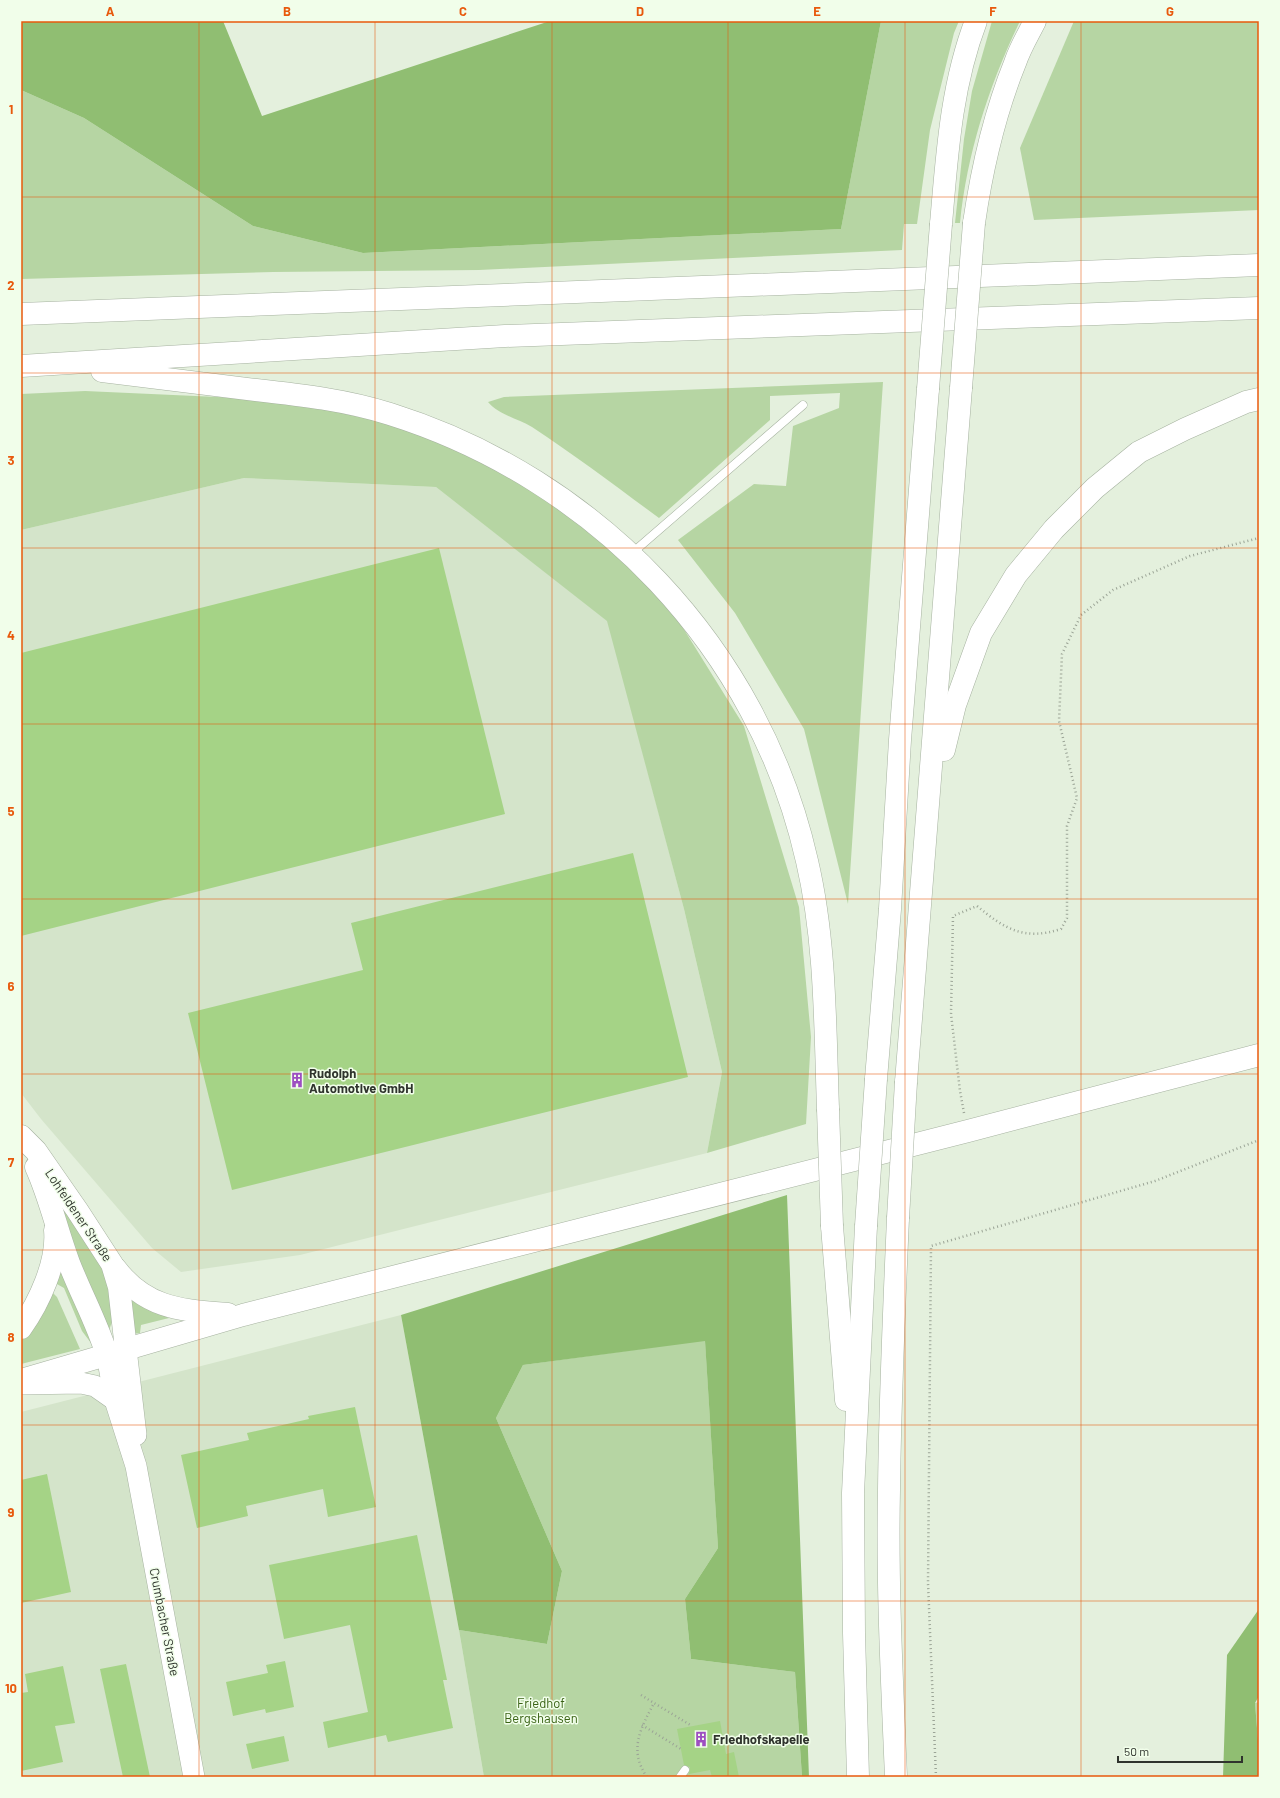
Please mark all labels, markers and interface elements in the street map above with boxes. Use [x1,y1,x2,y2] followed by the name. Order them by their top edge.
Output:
[106,3,115,19] text: A
[283,3,291,19] text: B
[459,3,467,19] text: C
[636,3,644,19] text: D
[813,3,821,19] text: E
[989,3,997,19] text: F
[1166,3,1174,19] text: G
[9,101,13,117] text: 1
[7,277,15,293] text: 2
[7,452,15,468] text: 3
[7,627,15,643] text: 4
[7,803,15,819] text: 5
[8,978,15,994] text: 6
[309,1065,413,1096] place label: Rudolph Automotive GmbH
[288,1071,306,1089] building icon: Rudolph Automotive GmbH
[8,1154,15,1170] text: 7
[42,1166,116,1264] street label: Lohfeldener Straße
[7,1329,15,1345] text: 8
[8,1504,15,1520] text: 9
[147,1567,183,1678] street label: Crumbacher Straße
[5,1680,17,1696] text: 10
[504,1695,578,1726] park label: Friedhof Bergshausen
[692,1730,710,1748] building icon: Friedhofskapelle
[713,1731,810,1747] place label: Friedhofskapelle
[1118,1738,1242,1764] scale bar
[1124,1744,1149,1758] text: 50 m

